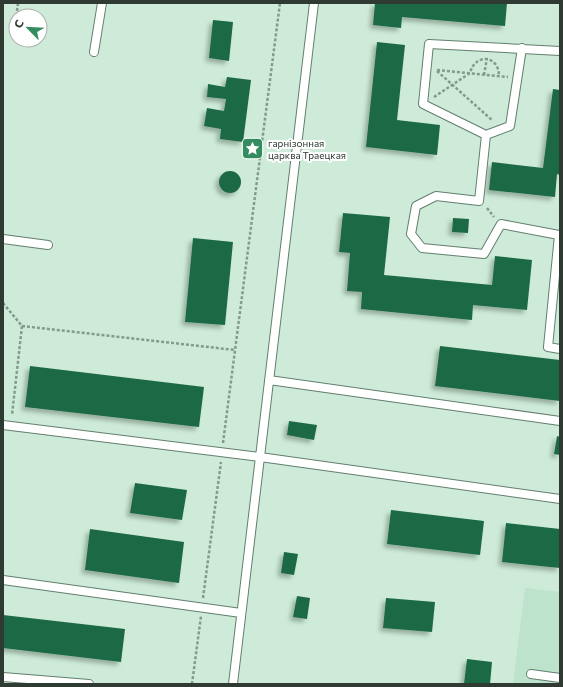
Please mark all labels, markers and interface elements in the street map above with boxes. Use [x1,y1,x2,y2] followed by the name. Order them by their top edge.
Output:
[8,8,48,48] north arrow
[11,17,26,30] text: С
[239,136,265,162] place icon: гарнізонная царква Траецкая
[268,137,346,161] place label: гарнізонная царква Траецкая

